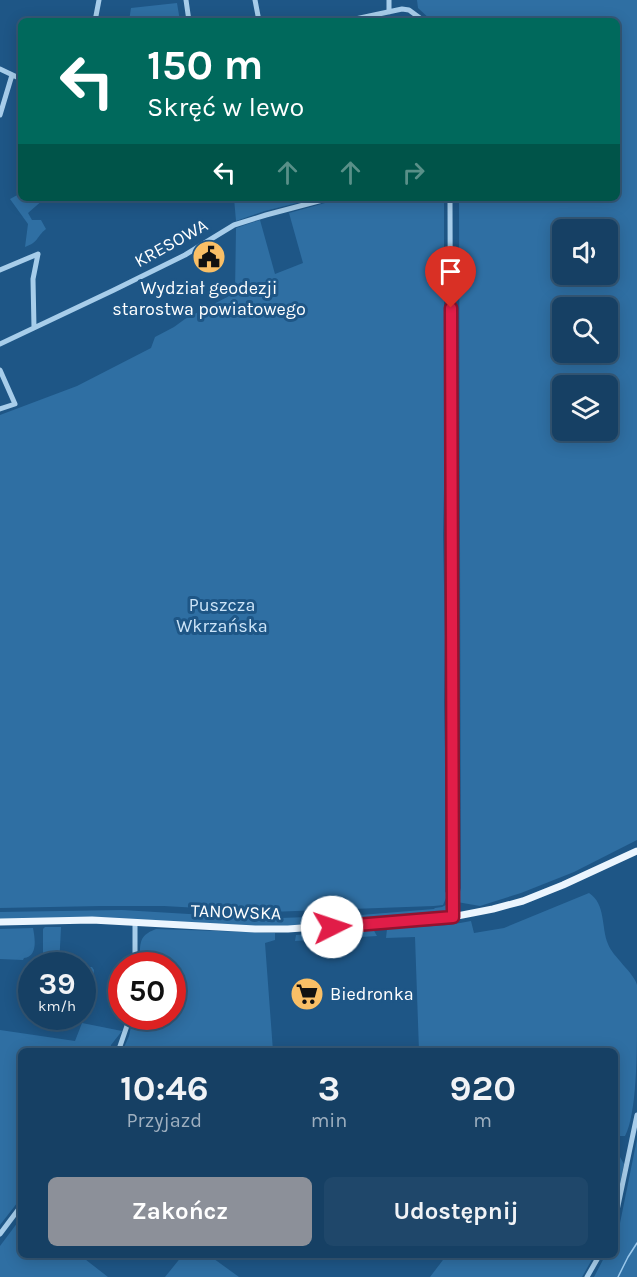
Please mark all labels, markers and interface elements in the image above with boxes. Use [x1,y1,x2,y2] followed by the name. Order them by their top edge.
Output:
[147,40,263,90] text: 150 m
[48,42,126,120] icon: left
[147,91,304,123] text: Skręć w lewo
[208,156,241,189] icon: left
[271,156,304,189] icon: ahead
[334,156,367,189] icon: ahead
[397,156,430,189] icon: right
[130,214,212,272] street label: KRESOWA
[552,219,618,441] map controls
[552,219,618,285] button: sound
[191,239,227,275] public building icon: Wydział geodezji starostwa powiatowego
[425,246,476,308] pin
[434,255,467,288] icon: arrive
[112,277,306,320] place label: Wydział geodezji starostwa powiatowego
[552,297,618,363] button: search
[552,375,618,441] button: layers
[176,594,268,637] park label: Puszcza Wkrzańska
[300,895,364,959] position arrow
[190,899,282,925] street label: TANOWSKA
[108,952,186,1030] speed limit sign: 50
[39,966,75,1002] text: 39
[289,976,325,1012] supermarket icon: Biedronka
[330,983,414,1005] place label: Biedronka
[38,997,76,1015] text: km/h
[120,1067,209,1109] text: 10:46
[318,1067,340,1109] text: 3
[449,1067,516,1109] text: 920
[126,1109,202,1132] text: Przyjazd
[311,1109,347,1132] text: min
[473,1109,492,1132] text: m
[48,1177,312,1246] button: Zakończ
[324,1177,588,1246] button: Udostępnij

